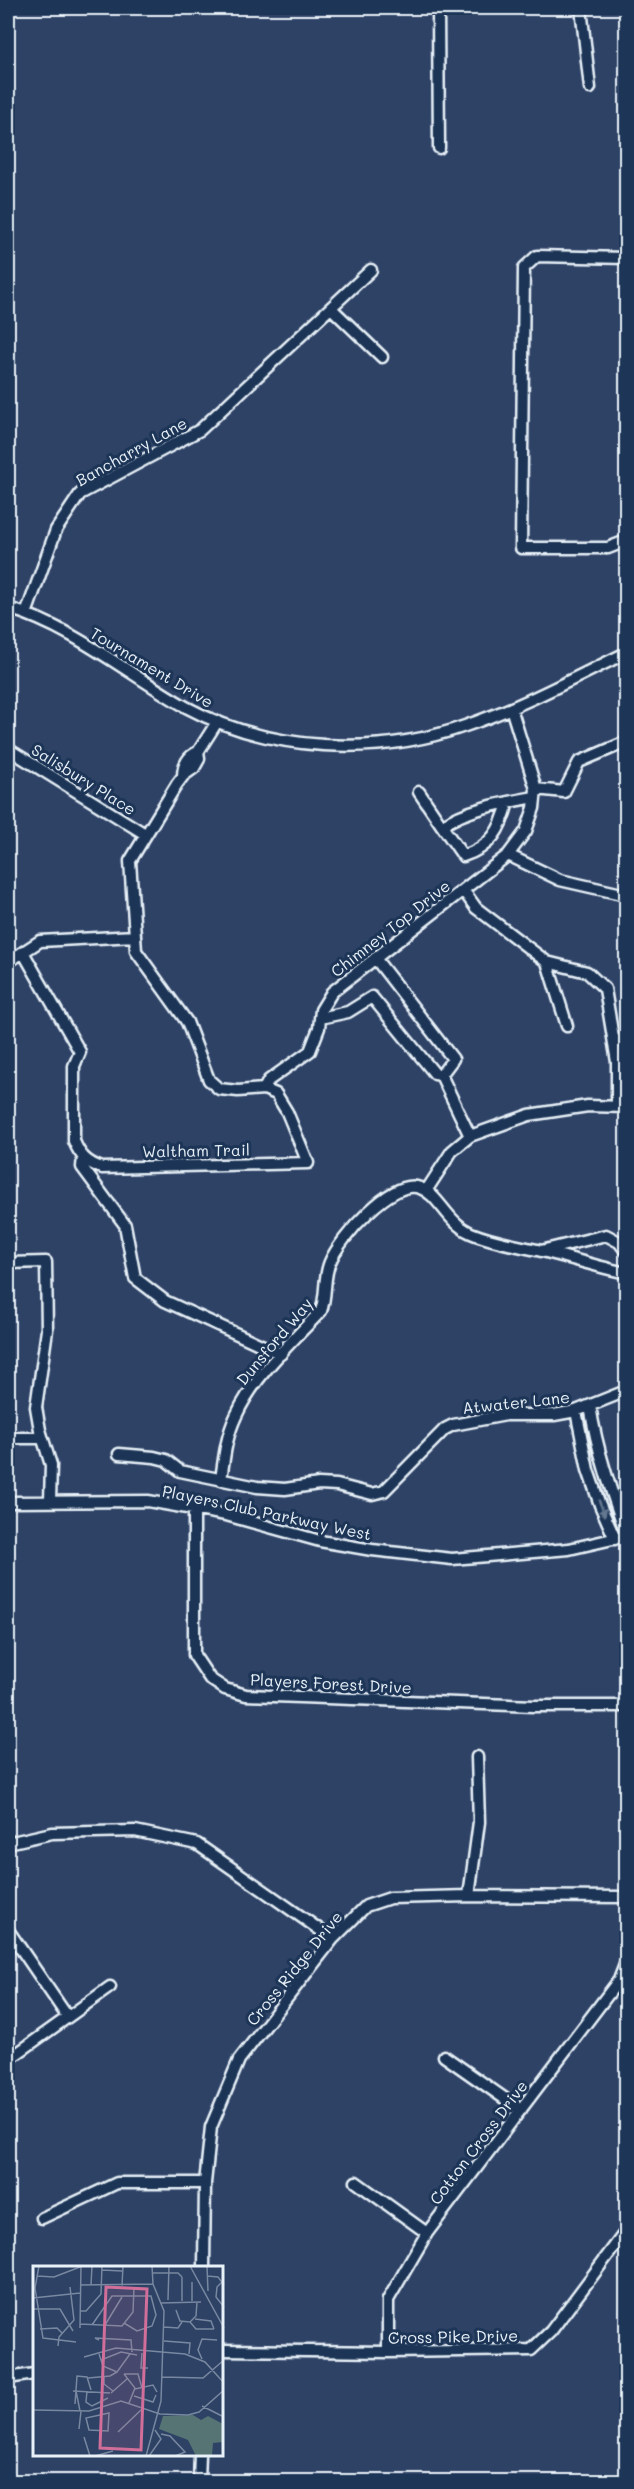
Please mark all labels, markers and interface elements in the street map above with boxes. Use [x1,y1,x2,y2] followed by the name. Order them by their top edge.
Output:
[72,412,190,490] street label: Bancharry Lane
[87,622,217,712] street label: Tournament Drive
[28,739,140,819] street label: Salisbury Place
[326,875,454,981] street label: Chimney Top Drive
[142,1139,250,1161] street label: Waltham Trail
[231,1293,317,1389] street label: Dunsford Way
[461,1386,571,1418] street label: Atwater Lane
[160,1480,374,1544] street label: Players Club Parkway West
[597,1500,607,1518] one-way arrow
[250,1668,412,1698] street label: Players Forest Drive
[241,1906,347,2030] street label: Cross Ridge Drive
[424,2076,532,2208] street label: Cotton Cross Drive
[33,2266,224,2456] inset map
[388,2324,518,2348] street label: Cross Pike Drive

